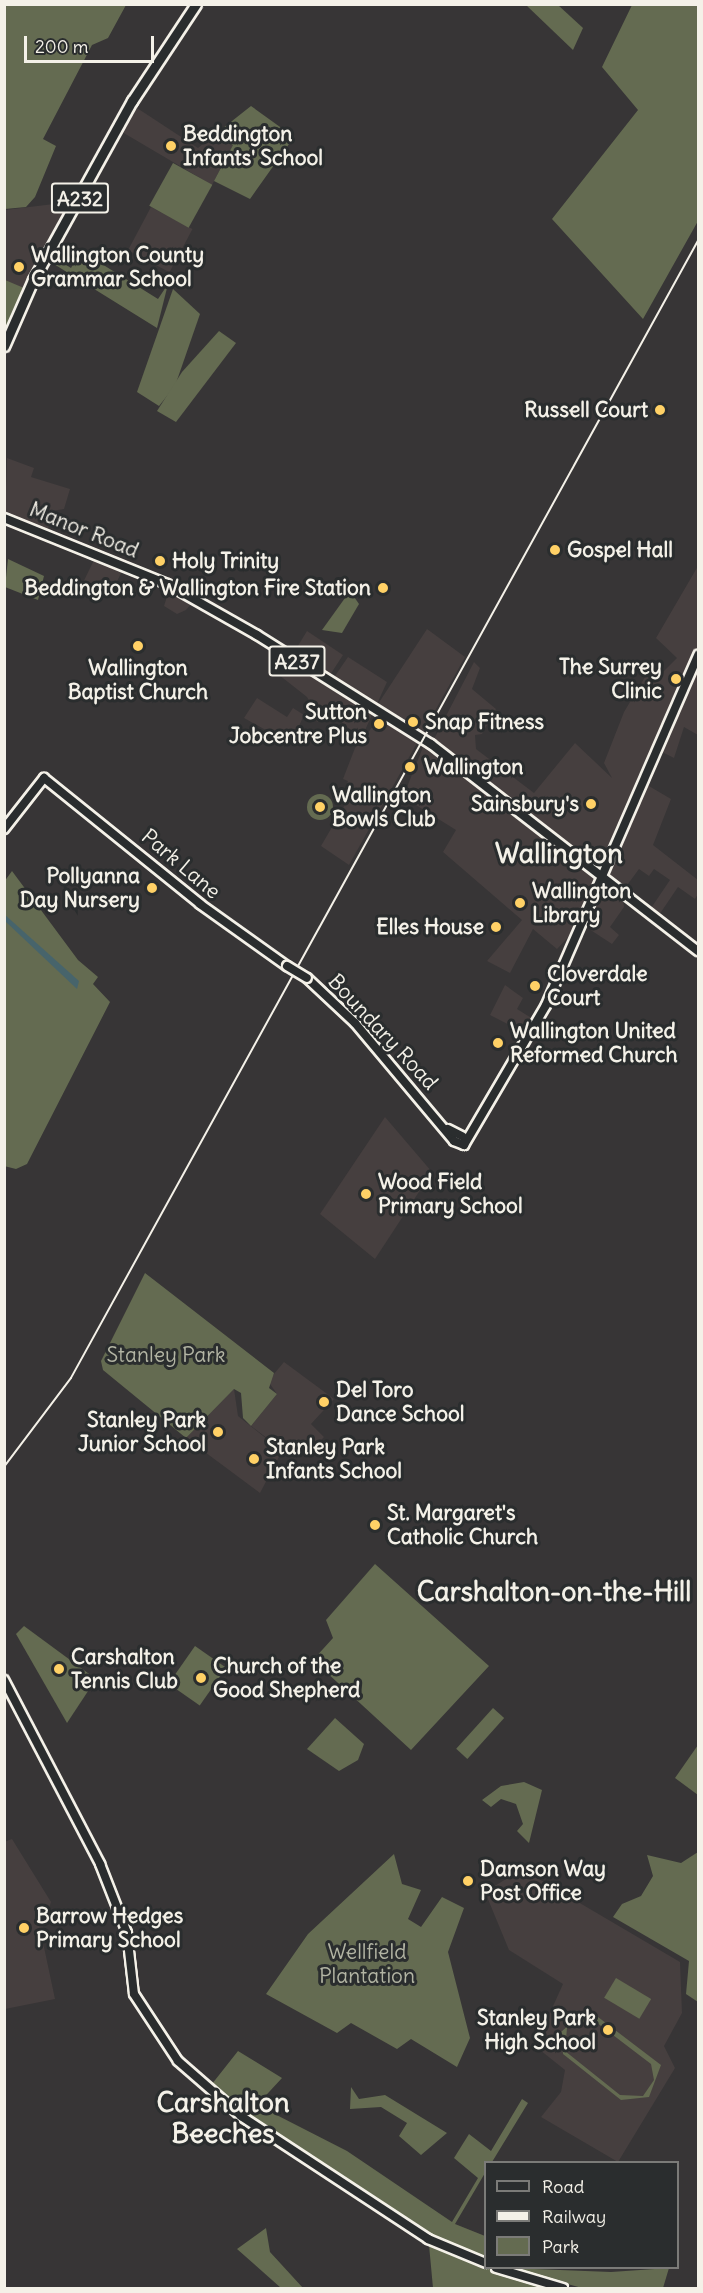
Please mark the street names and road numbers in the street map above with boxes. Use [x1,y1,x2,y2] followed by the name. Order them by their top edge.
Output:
[50,181,110,215] road number: A232
[26,497,142,563] street label: Manor Road
[268,644,326,678] road number: A237
[136,824,226,904] street label: Park Lane
[323,969,443,1095] street label: Boundary Road

